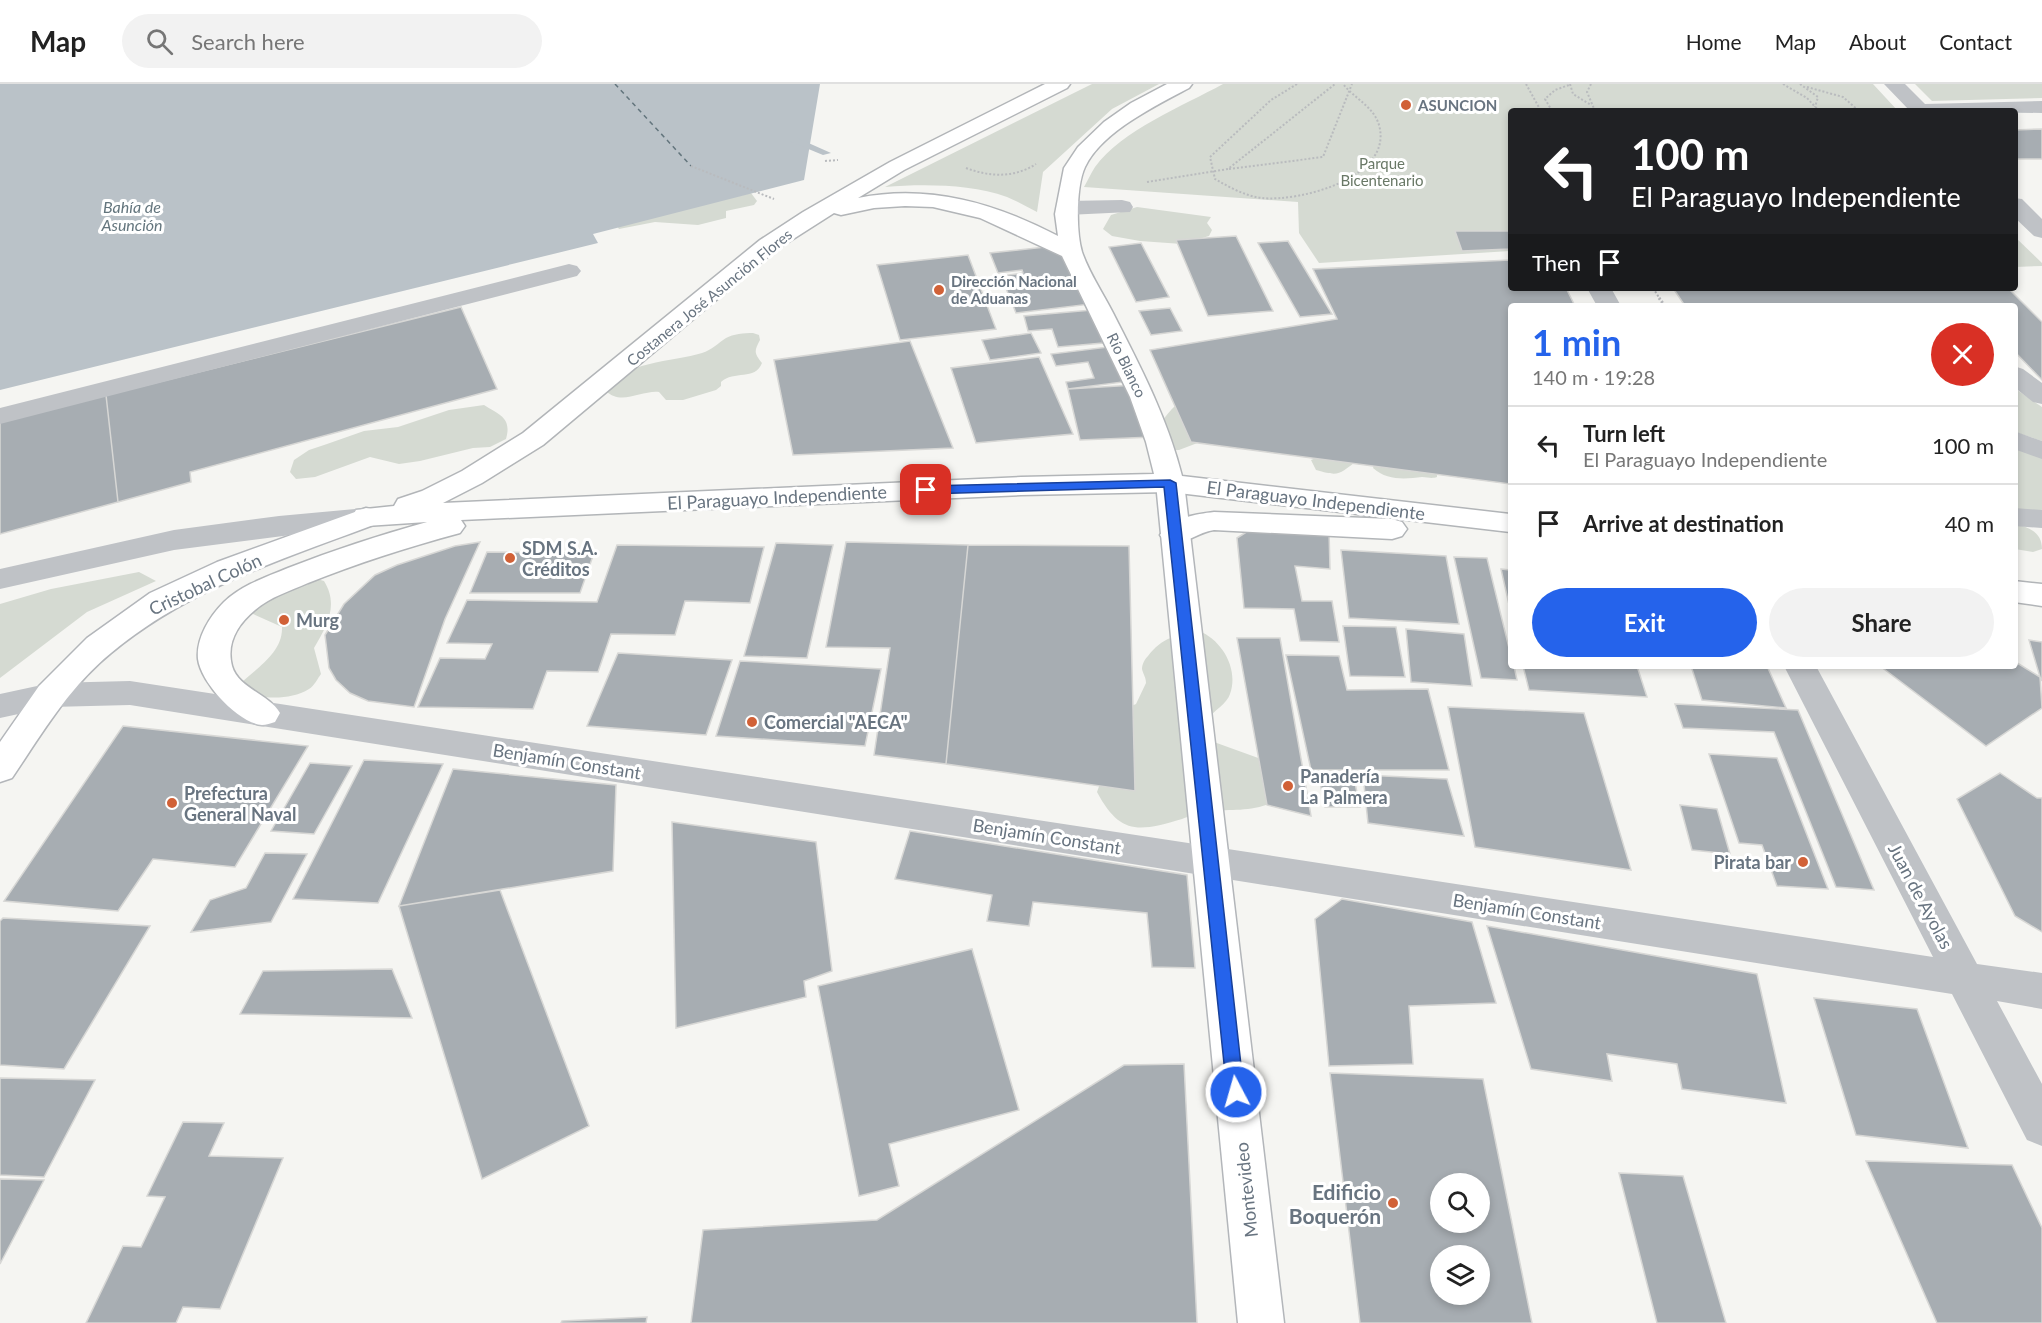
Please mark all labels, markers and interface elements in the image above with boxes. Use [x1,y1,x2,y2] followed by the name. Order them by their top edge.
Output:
[122,14,542,68] search box
[30,24,86,58] text: Map
[143,25,176,58] icon: search
[191,28,305,55] text: Search here
[1686,29,1742,54] text: Home
[1775,29,1816,54] text: Map
[1849,29,1906,54] text: About
[1939,29,2012,54] text: Contact
[1417,96,1497,114] place label: ASUNCION
[1399,98,1413,112] marker: ASUNCION
[1631,129,1749,179] text: 100 m
[1532,132,1610,210] icon: left
[1340,154,1424,189] park label: Parque Bicentenario
[1631,180,1961,213] text: El Paraguayo Independiente
[100,197,163,234] water label: Bahía de Asunción
[623,225,795,369] street label: Costanera José Asunción Flores
[1593,246,1626,279] icon: arrive
[1532,249,1581,276] text: Then
[951,272,1077,307] place label: Dirección Nacional de Aduanas
[932,283,946,297] marker: Dirección Nacional de Aduanas
[1532,320,1621,364] text: 1 min
[1931,323,1994,386] button: close
[1104,330,1150,400] street label: Río Blanco
[1532,365,1655,389] text: 140 m · 19:28
[1583,420,1665,447] text: Turn left
[1532,429,1565,462] icon: left
[1932,432,1994,459] text: 100 m
[1583,447,1827,471] text: El Paraguayo Independiente
[900,464,951,515] pin
[909,473,942,506] icon: arrive
[1206,476,1426,524] street label: El Paraguayo Independiente
[667,480,887,514] street label: El Paraguayo Independiente
[1532,507,1565,540] icon: arrive
[1583,510,1784,537] text: Arrive at destination
[1945,510,1994,537] text: 40 m
[522,537,598,580] place label: SDM S.A. Créditos
[145,548,265,620] street label: Cristobal Colón
[503,551,517,565] marker: SDM S.A. Créditos
[1532,588,1757,657] button: Exit
[1769,588,1994,657] button: Share
[296,609,340,631] place label: Murg
[277,613,291,627] marker: Murg
[764,711,908,733] place label: Comercial "AECA"
[745,715,759,729] marker: Comercial "AECA"
[491,738,643,784] street label: Benjamín Constant
[1300,765,1388,808] place label: Panadería La Palmera
[1281,779,1295,793] marker: Panadería La Palmera
[184,782,296,825] place label: Prefectura General Naval
[165,796,179,810] marker: Prefectura General Naval
[971,813,1123,859] street label: Benjamín Constant
[1884,840,1958,953] street label: Juan de Ayolas
[1713,851,1791,873] place label: Pirata bar
[1796,855,1810,869] marker: Pirata bar
[1451,888,1603,934] street label: Benjamín Constant
[1204,1060,1268,1124] position arrow
[1230,1141,1262,1239] street label: Montevideo
[1430,1173,1490,1305] map controls
[1430,1173,1490,1233] button: search
[1289,1179,1381,1228] place label: Edificio Boquerón
[1386,1196,1400,1210] marker: Edificio Boquerón
[1430,1245,1490,1305] button: layers

